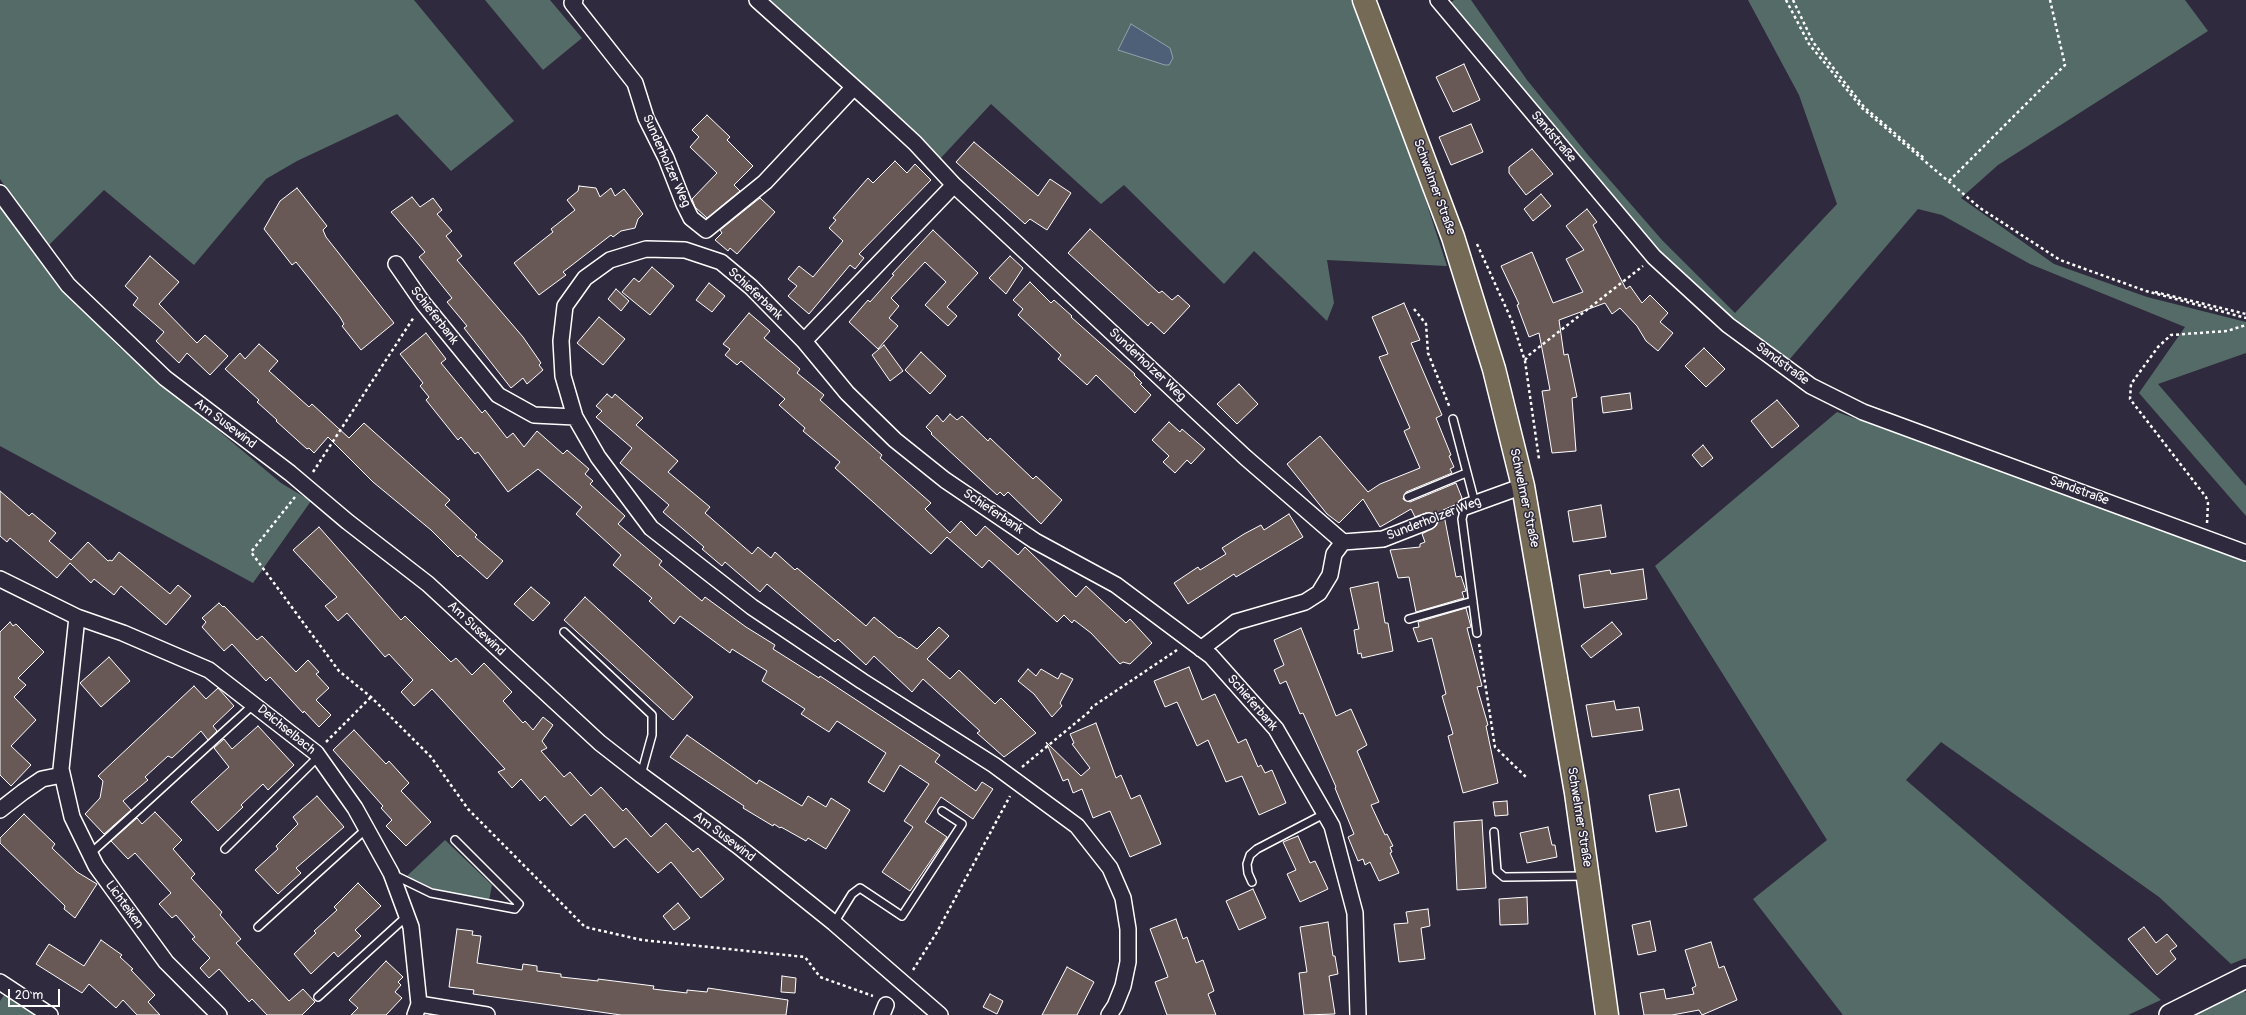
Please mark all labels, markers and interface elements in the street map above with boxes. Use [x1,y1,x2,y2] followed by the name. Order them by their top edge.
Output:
[1527,108,1579,166] street label: Sandstraße
[639,112,693,210] street label: Sunderholzer Weg
[1409,137,1459,237] street label: Schwelmer Straße
[724,265,786,323] street label: Schieferbank
[406,284,462,348] street label: Schieferbank
[1105,325,1189,405] street label: Sunderholzer Weg
[1752,339,1812,389] street label: Sandstraße
[191,396,259,452] street label: Am Susewind
[1506,447,1542,549] street label: Schwelmer Straße
[2047,473,2111,509] street label: Sandstraße
[960,486,1026,538] street label: Schieferbank
[1385,494,1483,544] street label: Sunderholzer Weg
[444,598,508,660] street label: Am Susewind
[1223,672,1281,734] street label: Schieferbank
[254,702,318,758] street label: Deichselbach
[1563,766,1595,868] street label: Schwelmer Straße
[690,809,758,865] street label: Am Susewind
[101,878,147,932] street label: Lichteiken
[10,981,62,1007] scale bar
[15,988,43,1003] text: 20 m

